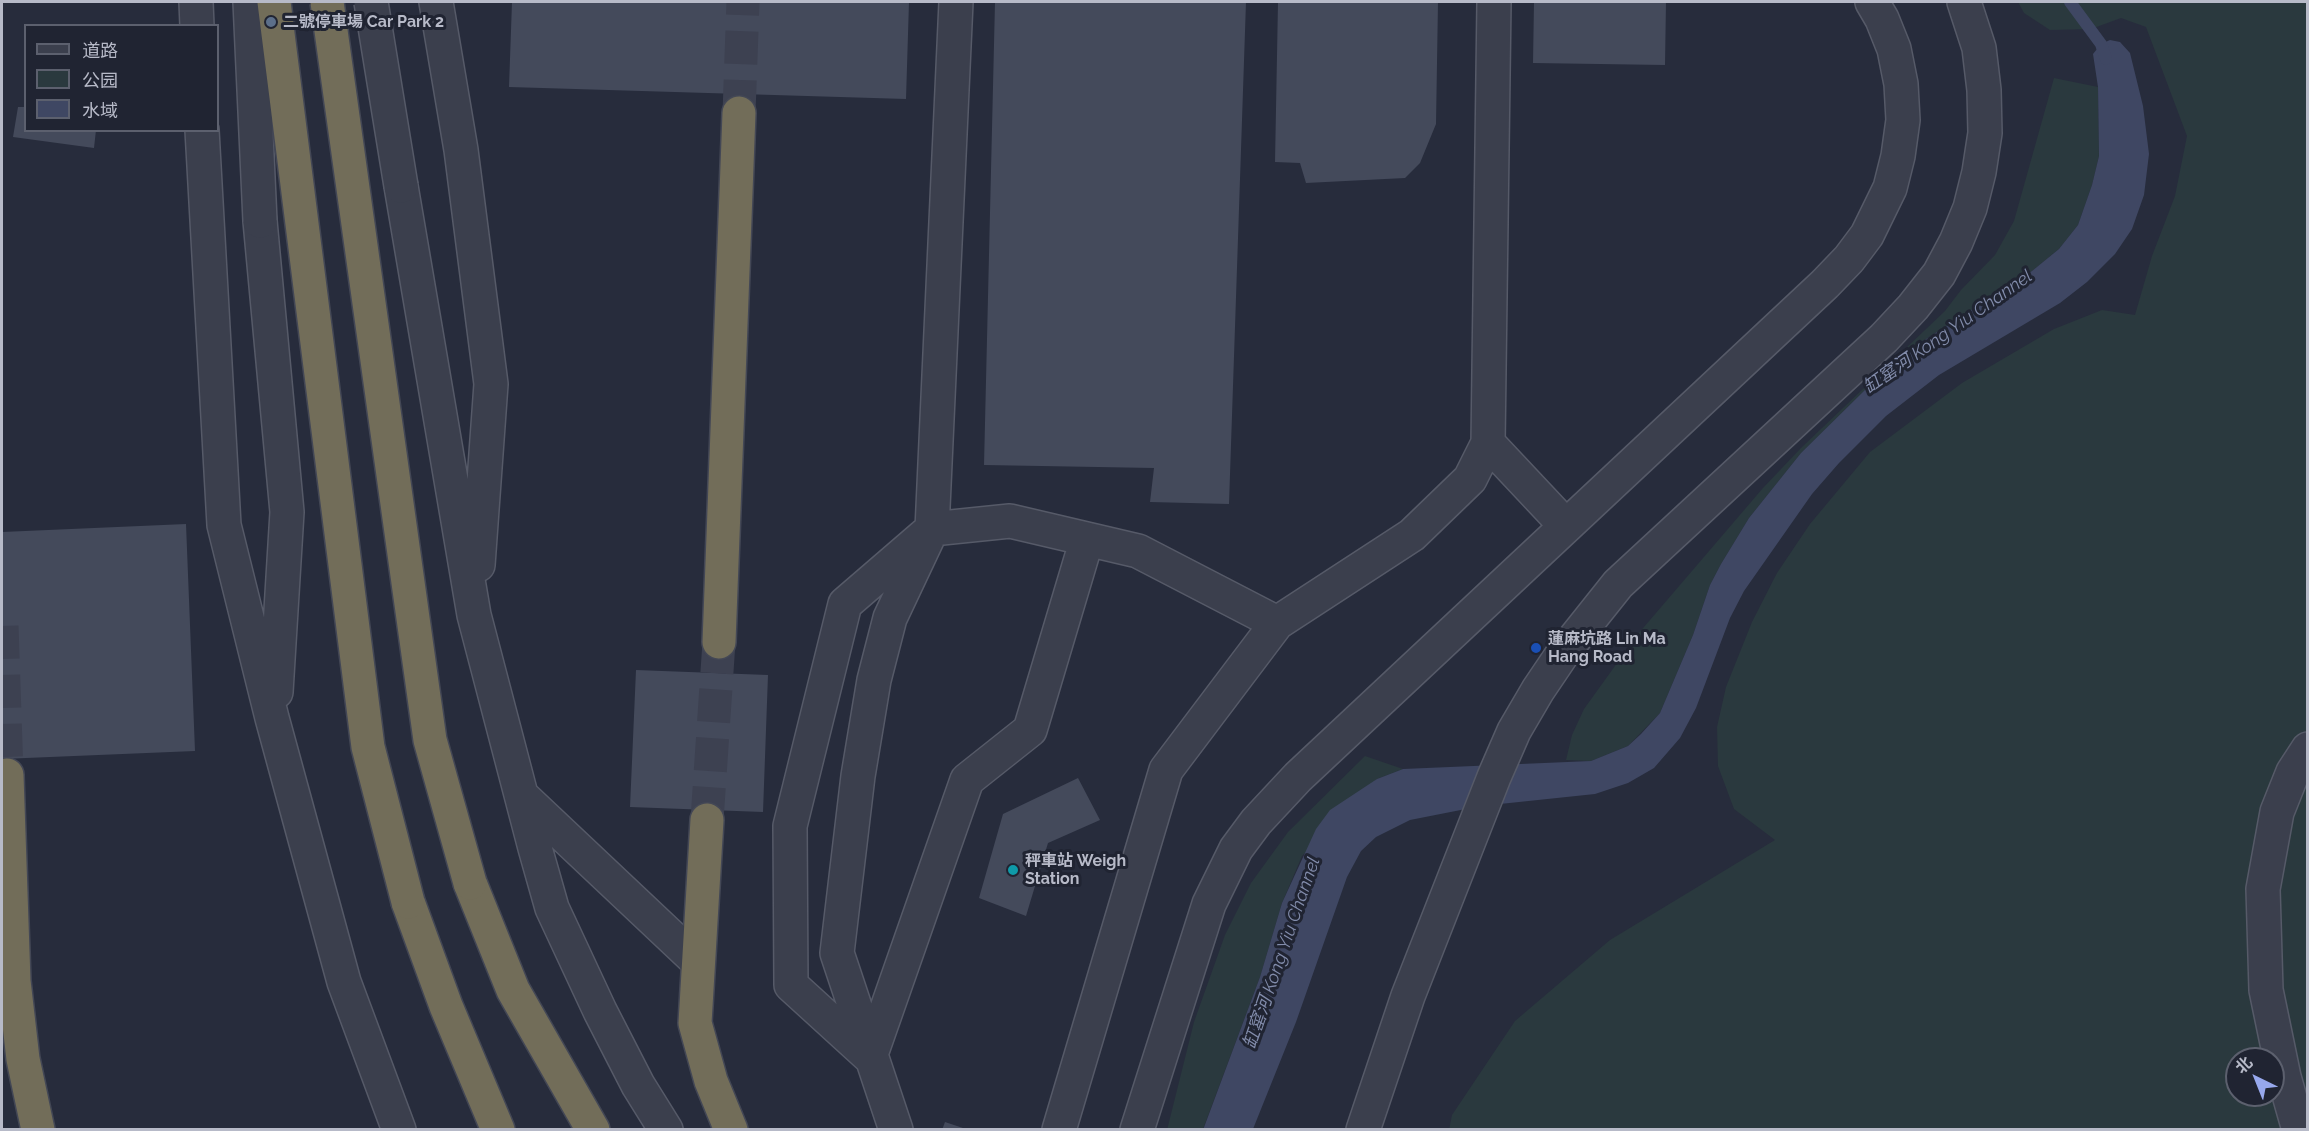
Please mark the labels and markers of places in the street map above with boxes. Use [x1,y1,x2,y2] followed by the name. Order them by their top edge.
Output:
[283,12,444,32] place label: 二號停車場 Car Park 2
[264,15,278,29] marker: 二號停車場 Car Park 2
[1548,629,1666,667] place label: 蓮麻坑路 Lin Ma Hang Road
[1529,641,1543,655] marker: 蓮麻坑路 Lin Ma Hang Road
[1025,851,1126,889] place label: 秤車站 Weigh Station
[1006,863,1020,877] marker: 秤車站 Weigh Station

